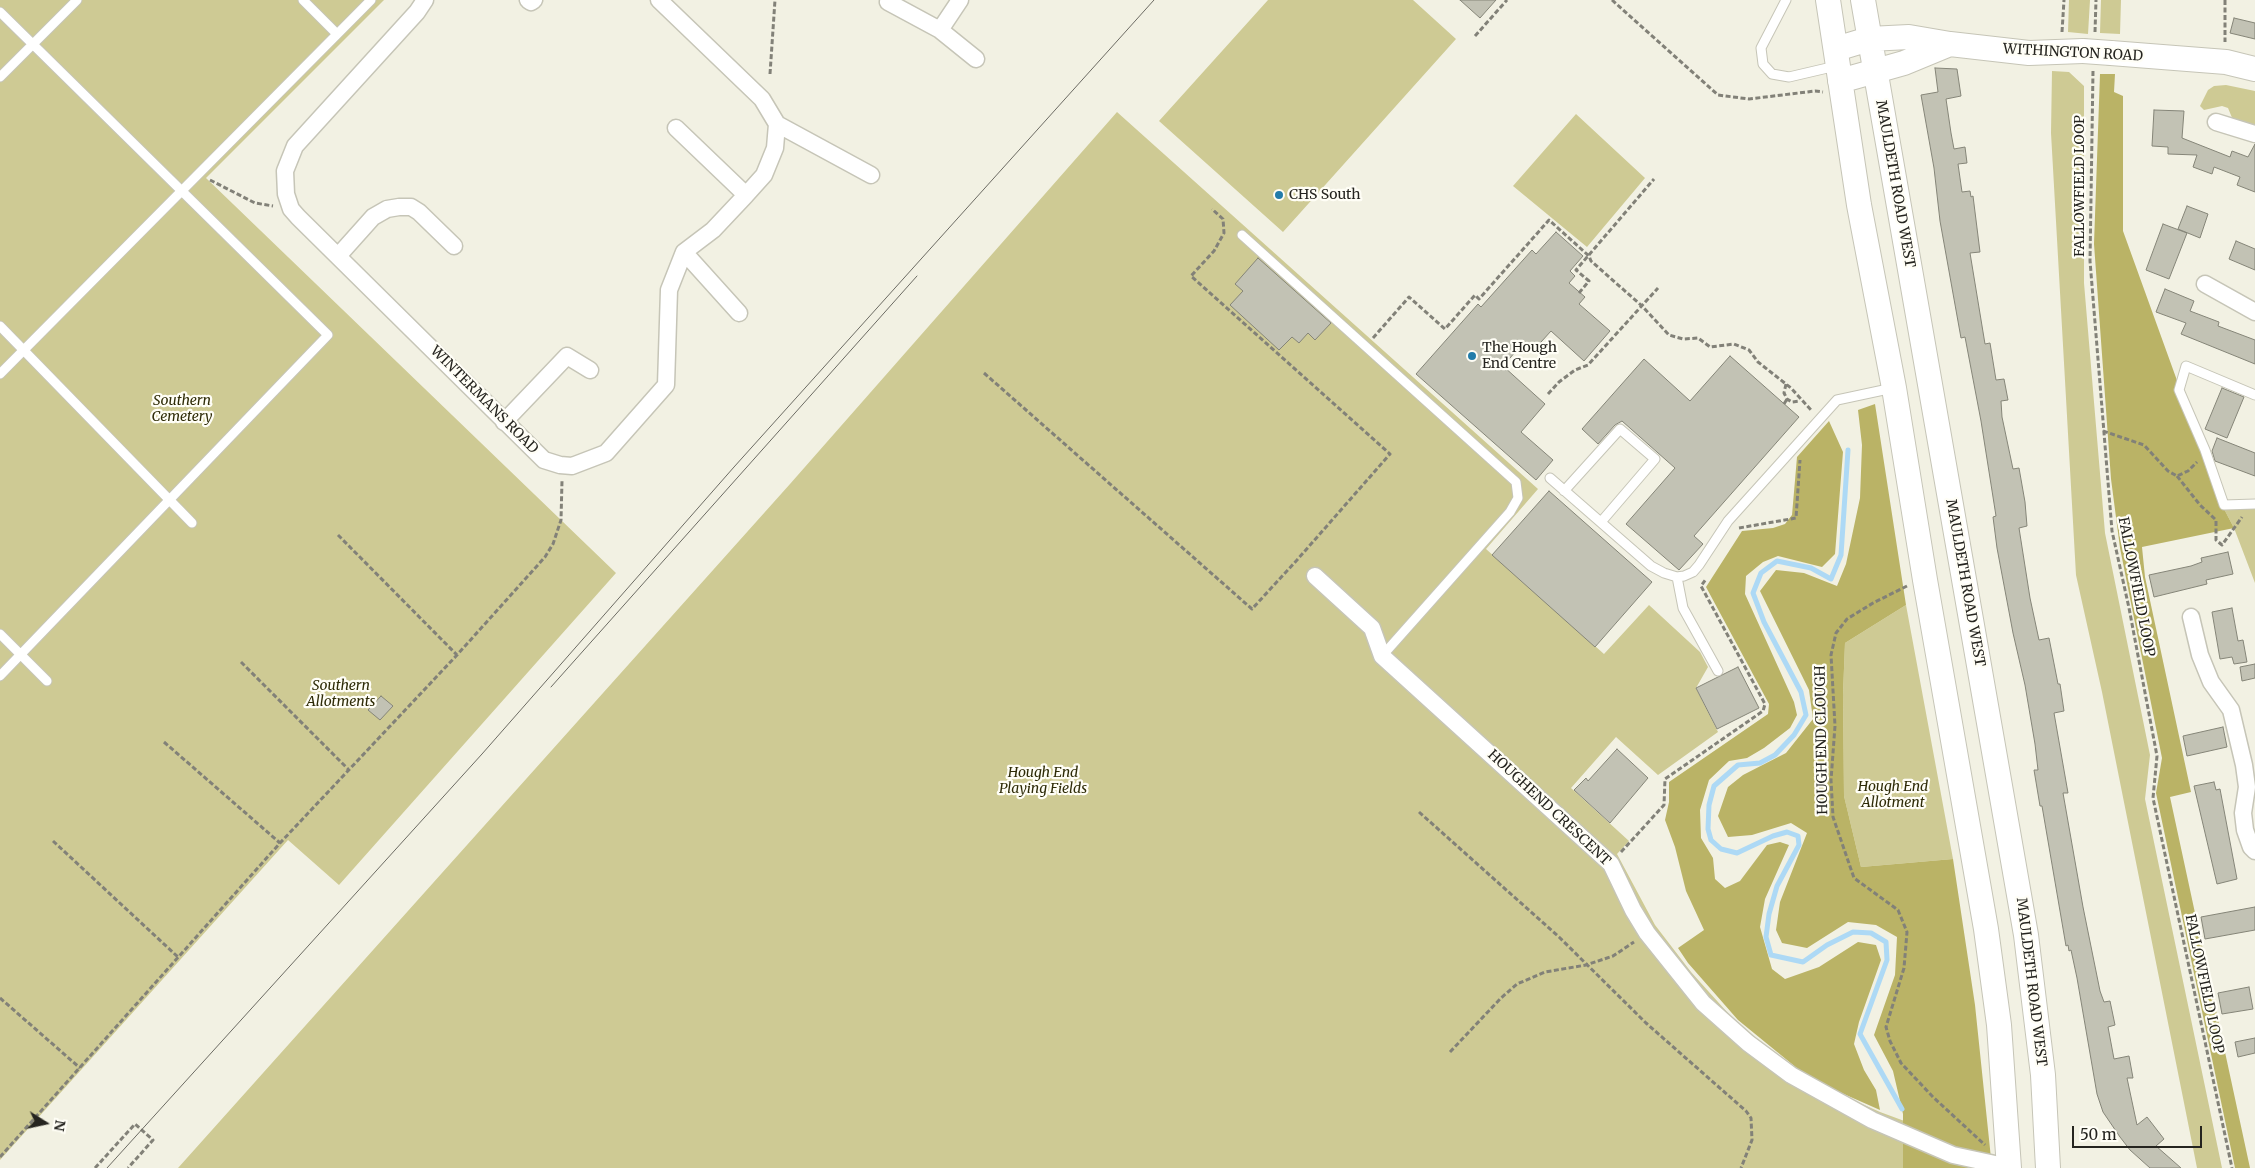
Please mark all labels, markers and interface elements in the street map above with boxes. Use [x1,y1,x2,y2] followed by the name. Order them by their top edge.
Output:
[2003,41,2143,65] street label: WITHINGTON ROAD
[1872,99,1918,269] street label: MAULDETH ROAD WEST
[2072,115,2088,257] street label: FALLOWFIELD LOOP
[1289,187,1361,203] place label: CHS South
[1273,189,1285,201] marker: CHS South
[1482,340,1557,372] place label: The Hough End Centre
[427,343,541,457] street label: WINTERMANS ROAD
[1466,350,1478,362] marker: The Hough End Centre
[151,393,213,426] park label: Southern Cemetery
[1942,498,1988,668] street label: MAULDETH ROAD WEST
[2114,516,2158,658] street label: FALLOWFIELD LOOP
[1812,665,1832,815] street label: HOUGH END CLOUGH
[307,678,375,710] park label: Southern Allotments
[1484,747,1614,869] street label: HOUGHEND CRESCENT
[999,765,1087,798] park label: Hough End Playing Fields
[1858,779,1928,812] park label: Hough End Allotment
[2012,897,2050,1067] street label: MAULDETH ROAD WEST
[2181,913,2227,1055] street label: FALLOWFIELD LOOP
[20,1098,70,1148] north arrow
[2075,1116,2205,1148] scale bar
[50,1119,70,1133] text: N
[2080,1125,2117,1144] text: 50 m

